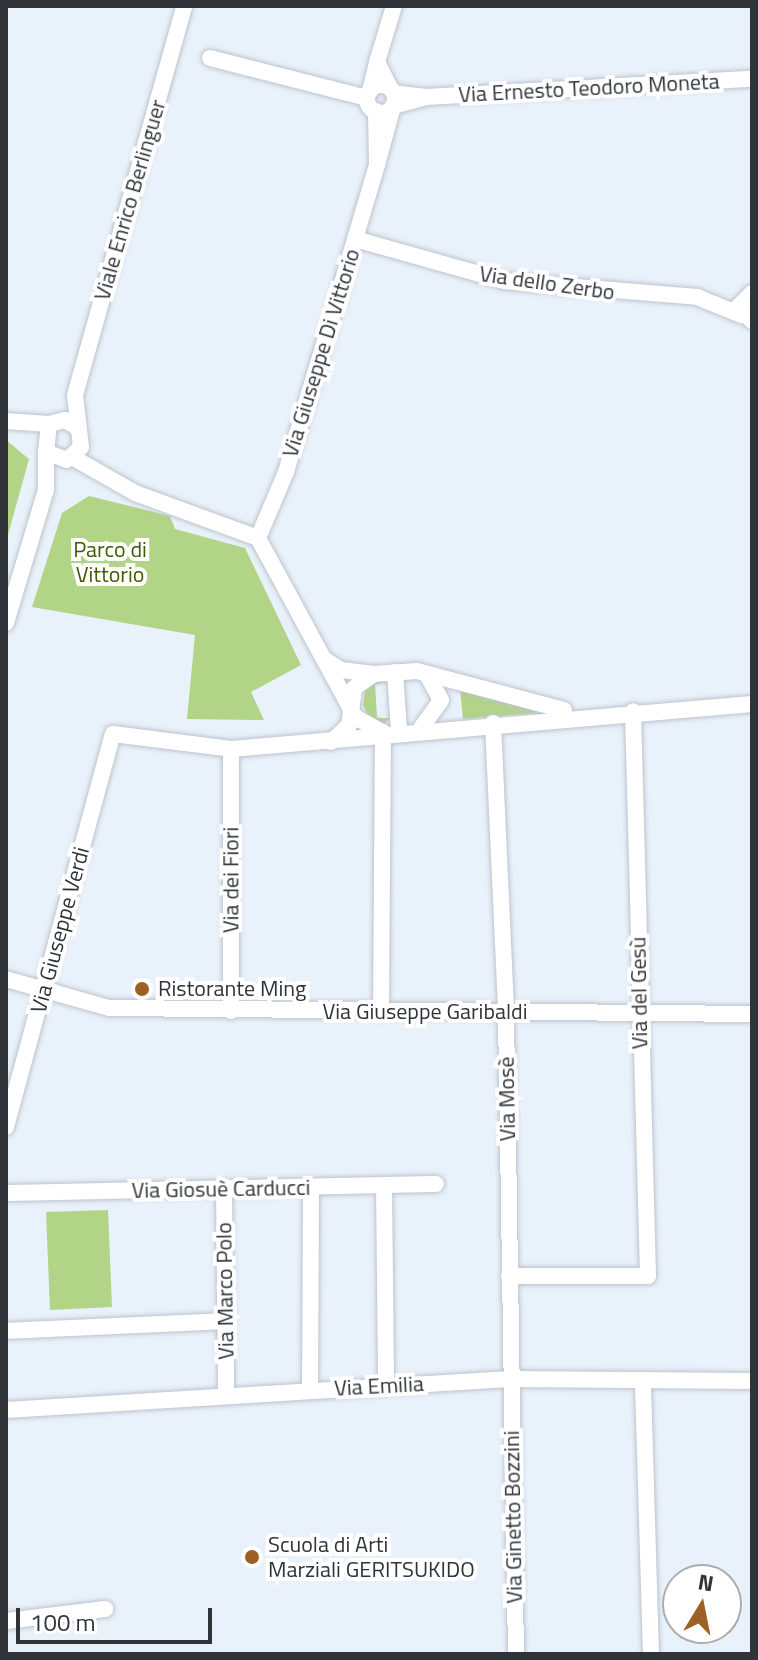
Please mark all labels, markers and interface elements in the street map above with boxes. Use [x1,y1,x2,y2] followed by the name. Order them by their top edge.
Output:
[458,68,720,108] street label: Via Ernesto Teodoro Moneta
[89,97,171,303] street label: Viale Enrico Berlinguer
[277,246,365,460] street label: Via Giuseppe Di Vittorio
[478,260,616,306] street label: Via dello Zerbo
[73,536,147,588] park label: Parco di Vittorio
[218,827,244,933] street label: Via dei Fiori
[25,844,95,1016] street label: Via Giuseppe Verdi
[625,936,653,1050] street label: Via del Gesù
[158,976,306,1002] place label: Ristorante Ming
[133,980,151,998] marker: Ristorante Ming
[322,999,528,1025] street label: Via Giuseppe Garibaldi
[493,1056,521,1142] street label: Via Mosè
[131,1174,311,1204] street label: Via Giosuè Carducci
[211,1222,239,1360] street label: Via Marco Polo
[333,1370,425,1402] street label: Via Emilia
[498,1430,528,1604] street label: Via Ginetto Bozzini
[268,1531,475,1582] place label: Scuola di Arti Marziali GERITSUKIDO
[243,1548,261,1566] marker: Scuola di Arti Marziali GERITSUKIDO
[662,1564,742,1644] north arrow
[695,1564,716,1600] text: N
[20,1592,216,1642] scale bar
[30,1604,96,1640] text: 100 m

